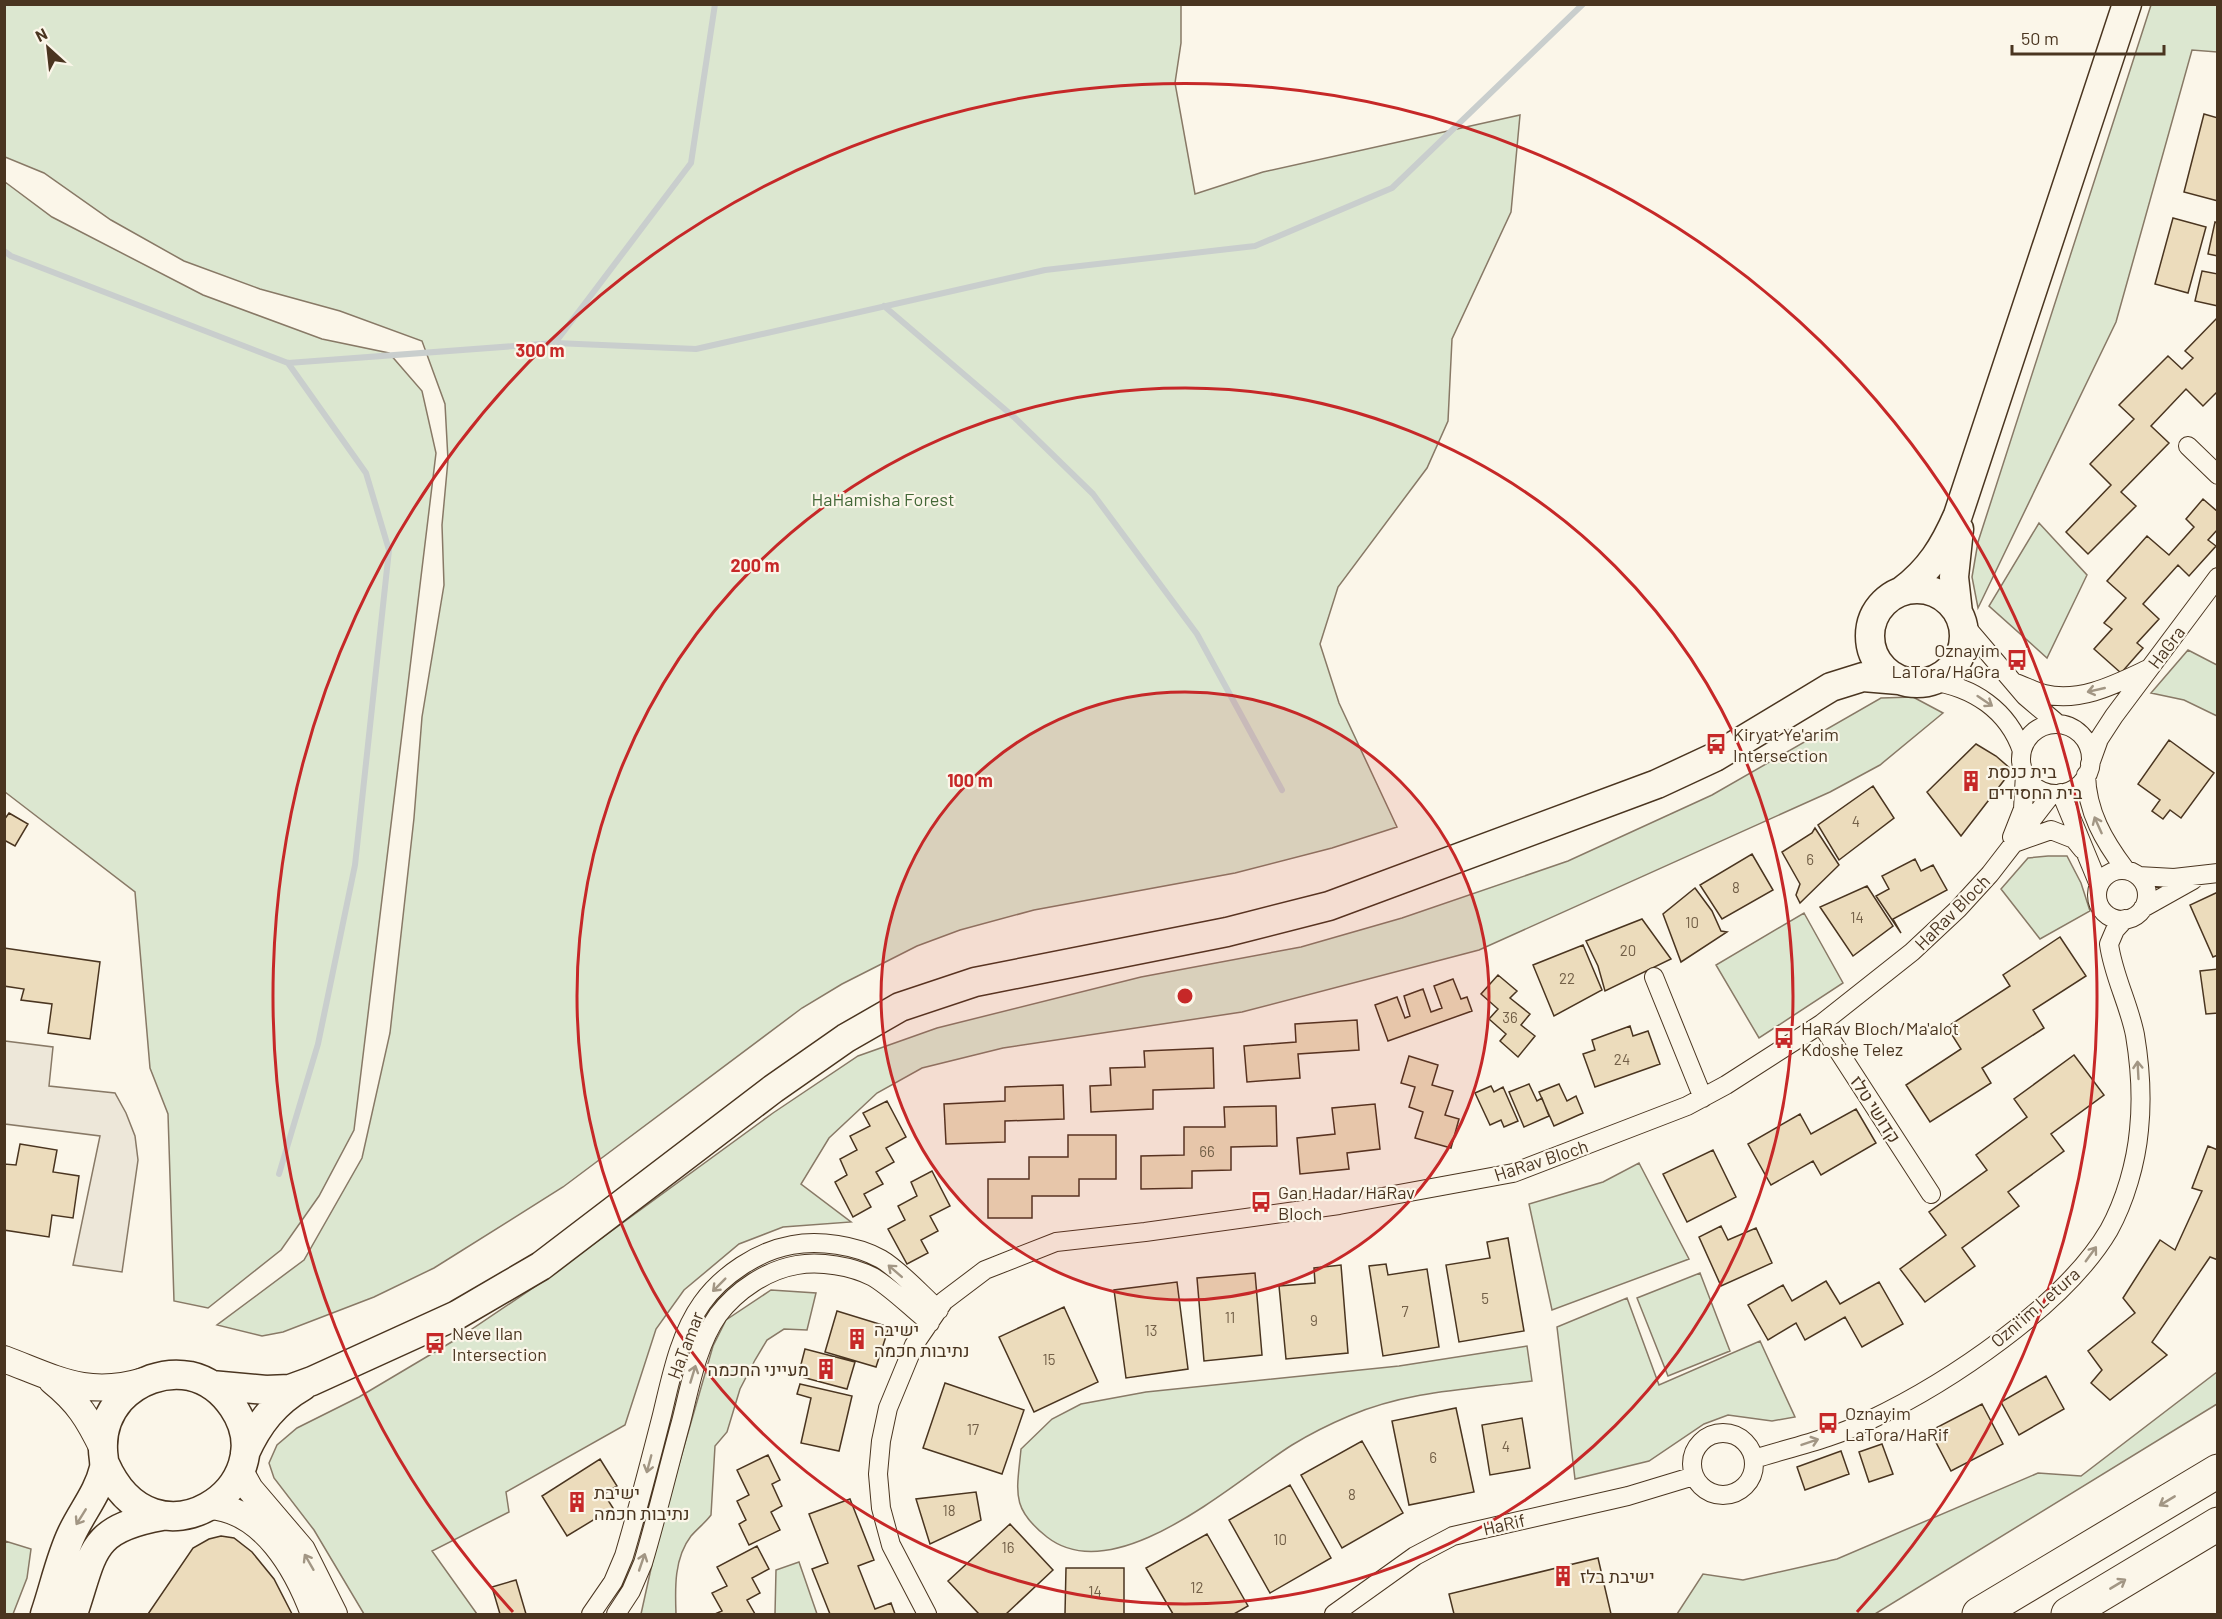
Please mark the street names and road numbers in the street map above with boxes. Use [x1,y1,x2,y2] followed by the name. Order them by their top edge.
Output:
[2143,621,2189,673] street label: HaGra
[1910,870,1994,954] street label: HaRav Bloch
[1846,1071,1906,1147] street label: קדושי טלז
[1491,1134,1591,1186] street label: HaRav Bloch
[1986,1262,2084,1352] street label: Ozni'im Letura
[662,1308,708,1382] street label: HaTamar
[1481,1508,1527,1540] street label: HaRif

